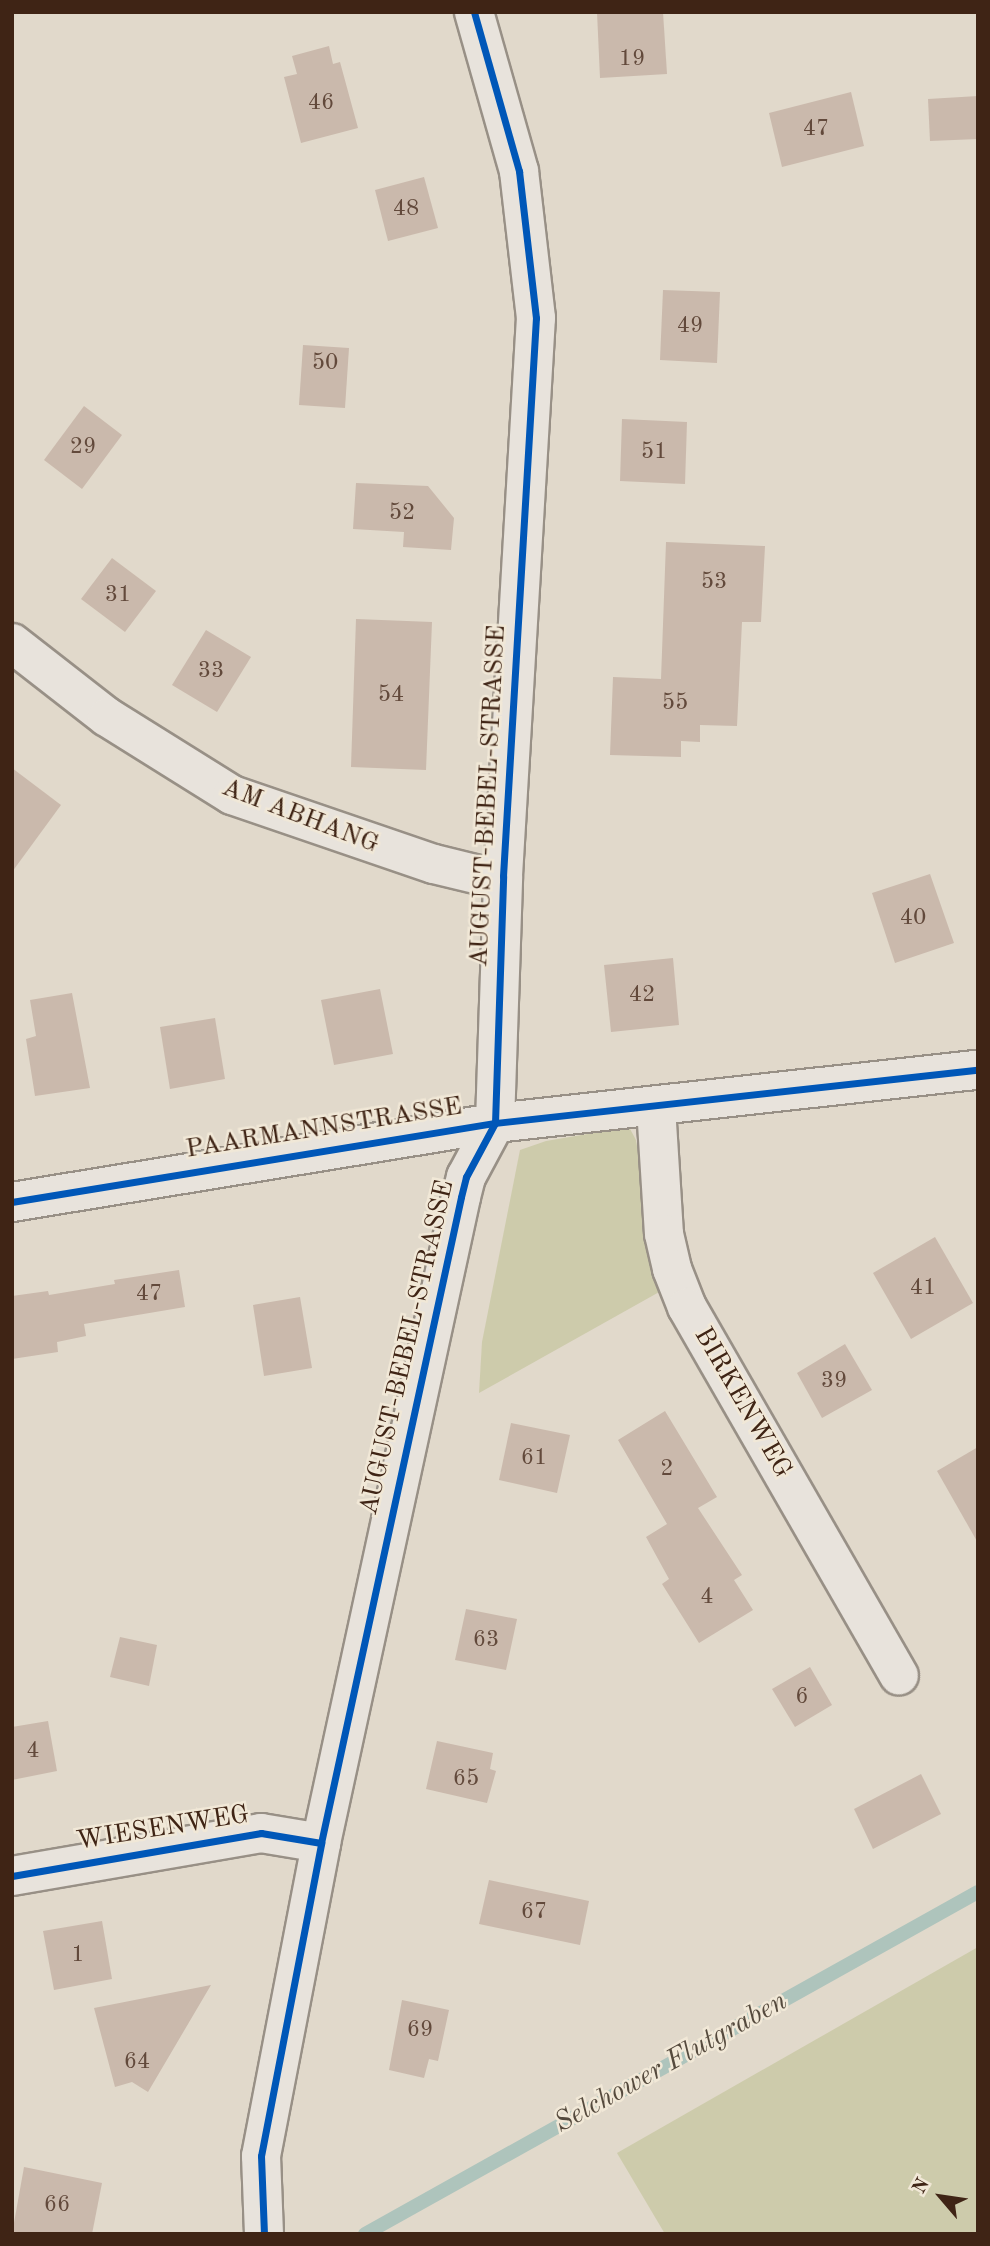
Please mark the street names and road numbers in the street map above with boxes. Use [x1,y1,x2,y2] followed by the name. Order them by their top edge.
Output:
[464,624,514,968] street label: AUGUST-BEBEL-STRASSE
[217,773,383,861] street label: AM ABHANG
[184,1092,464,1166] street label: PAARMANNSTRASSE
[354,1177,462,1519] street label: AUGUST-BEBEL-STRASSE
[686,1322,798,1484] street label: BIRKENWEG
[74,1800,252,1858] street label: WIESENWEG

